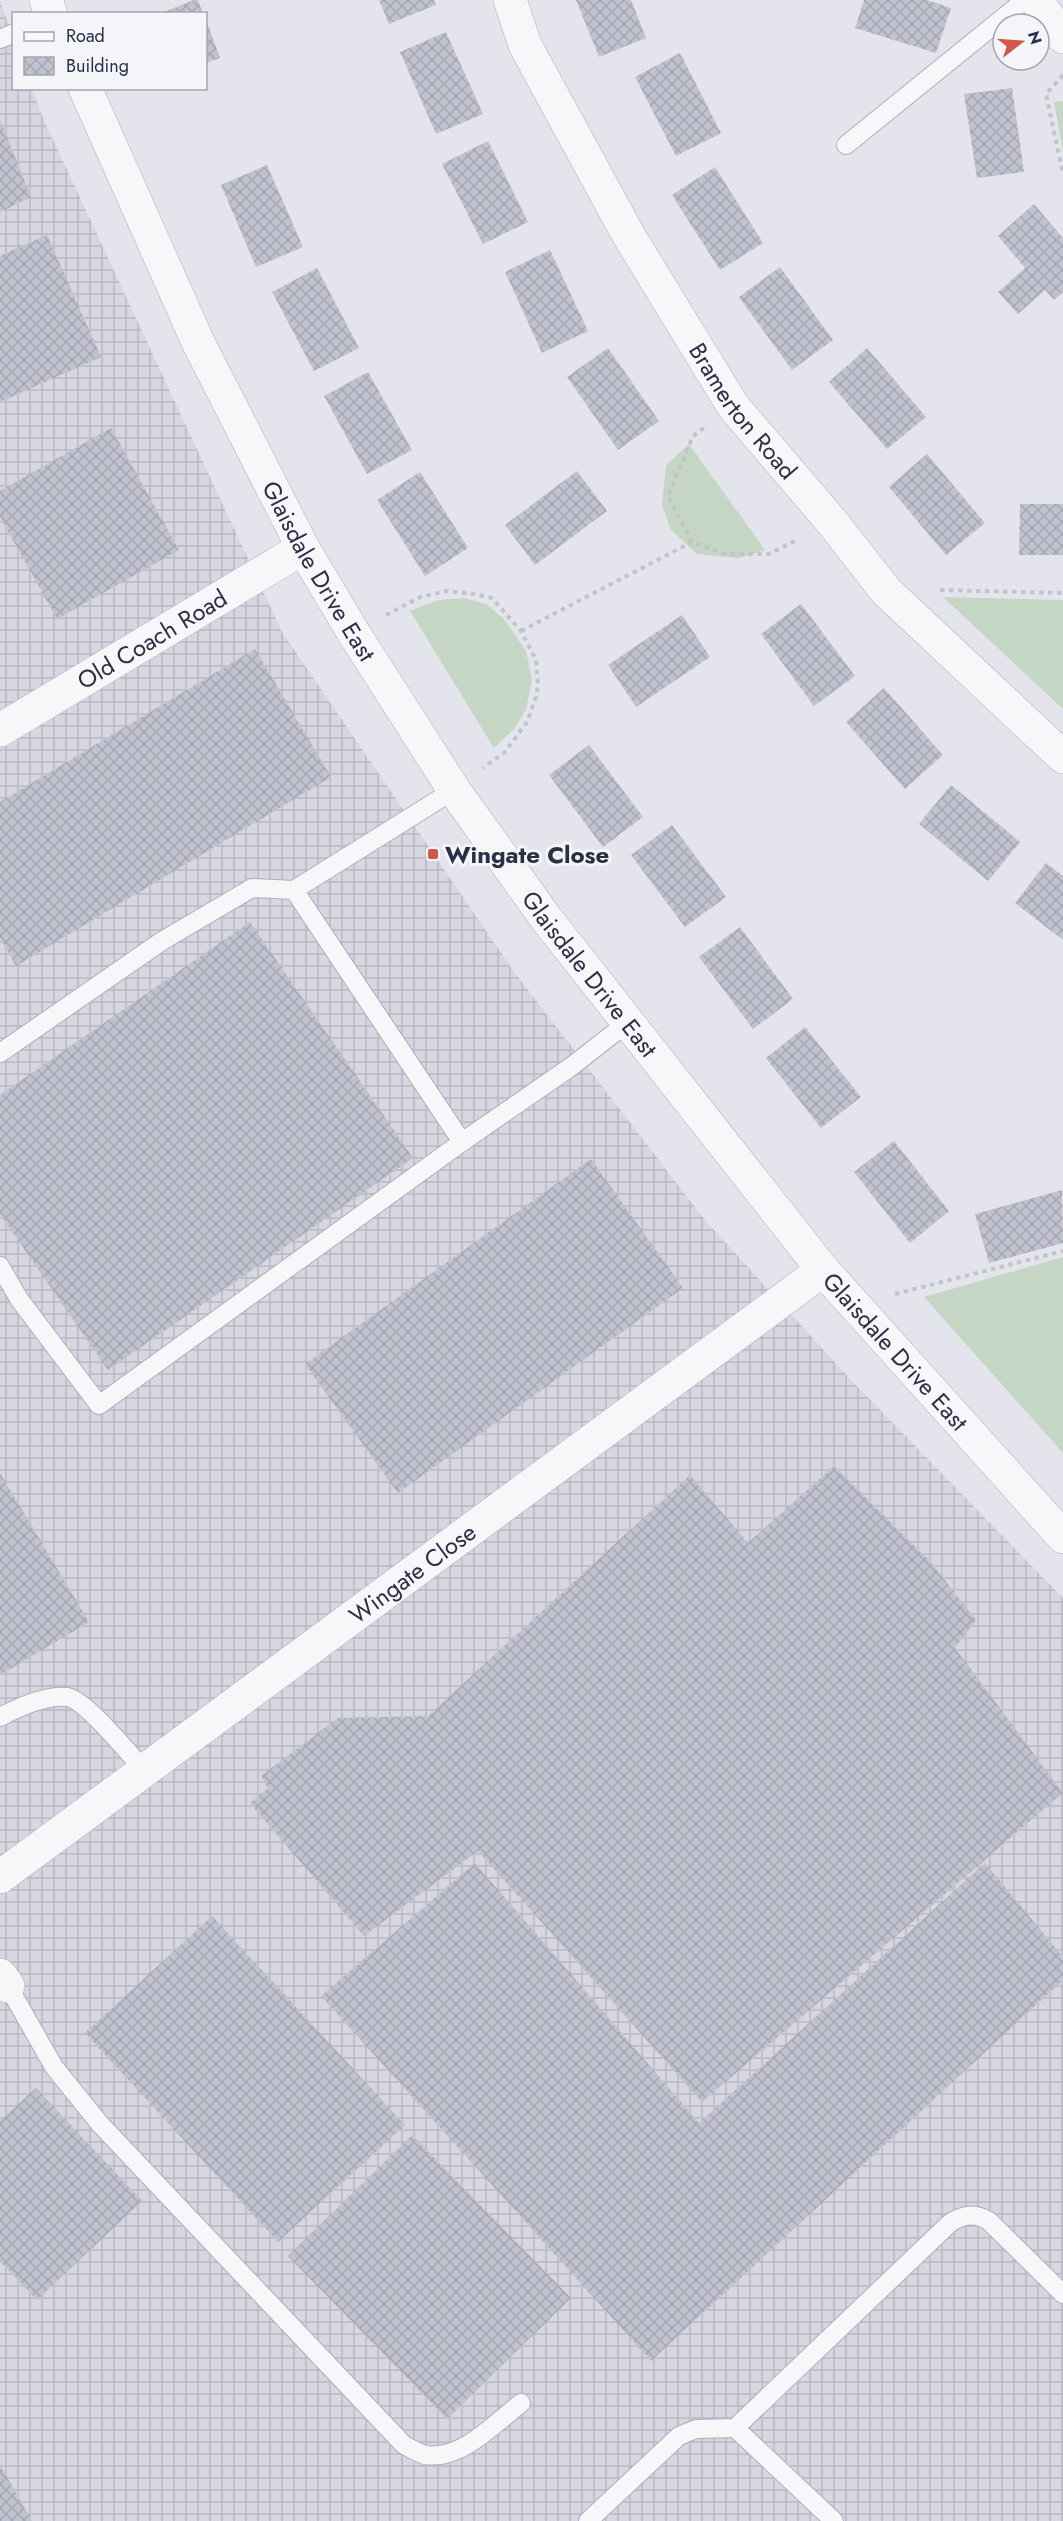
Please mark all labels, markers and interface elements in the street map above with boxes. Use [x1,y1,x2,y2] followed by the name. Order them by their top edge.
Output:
[12,12,207,90] legend
[991,12,1051,72] north arrow
[66,23,105,49] text: Road
[1022,28,1048,47] text: N
[66,53,129,79] text: Building
[681,336,806,487] street label: Bramerton Road
[254,474,385,668] street label: Glaisdale Drive East
[70,580,233,698] street label: Old Coach Road
[445,837,609,872] place label: Wingate Close
[426,847,440,861] marker: Wingate Close
[514,883,666,1064] street label: Glaisdale Drive East
[815,1264,977,1438] street label: Glaisdale Drive East
[341,1514,483,1632] street label: Wingate Close

